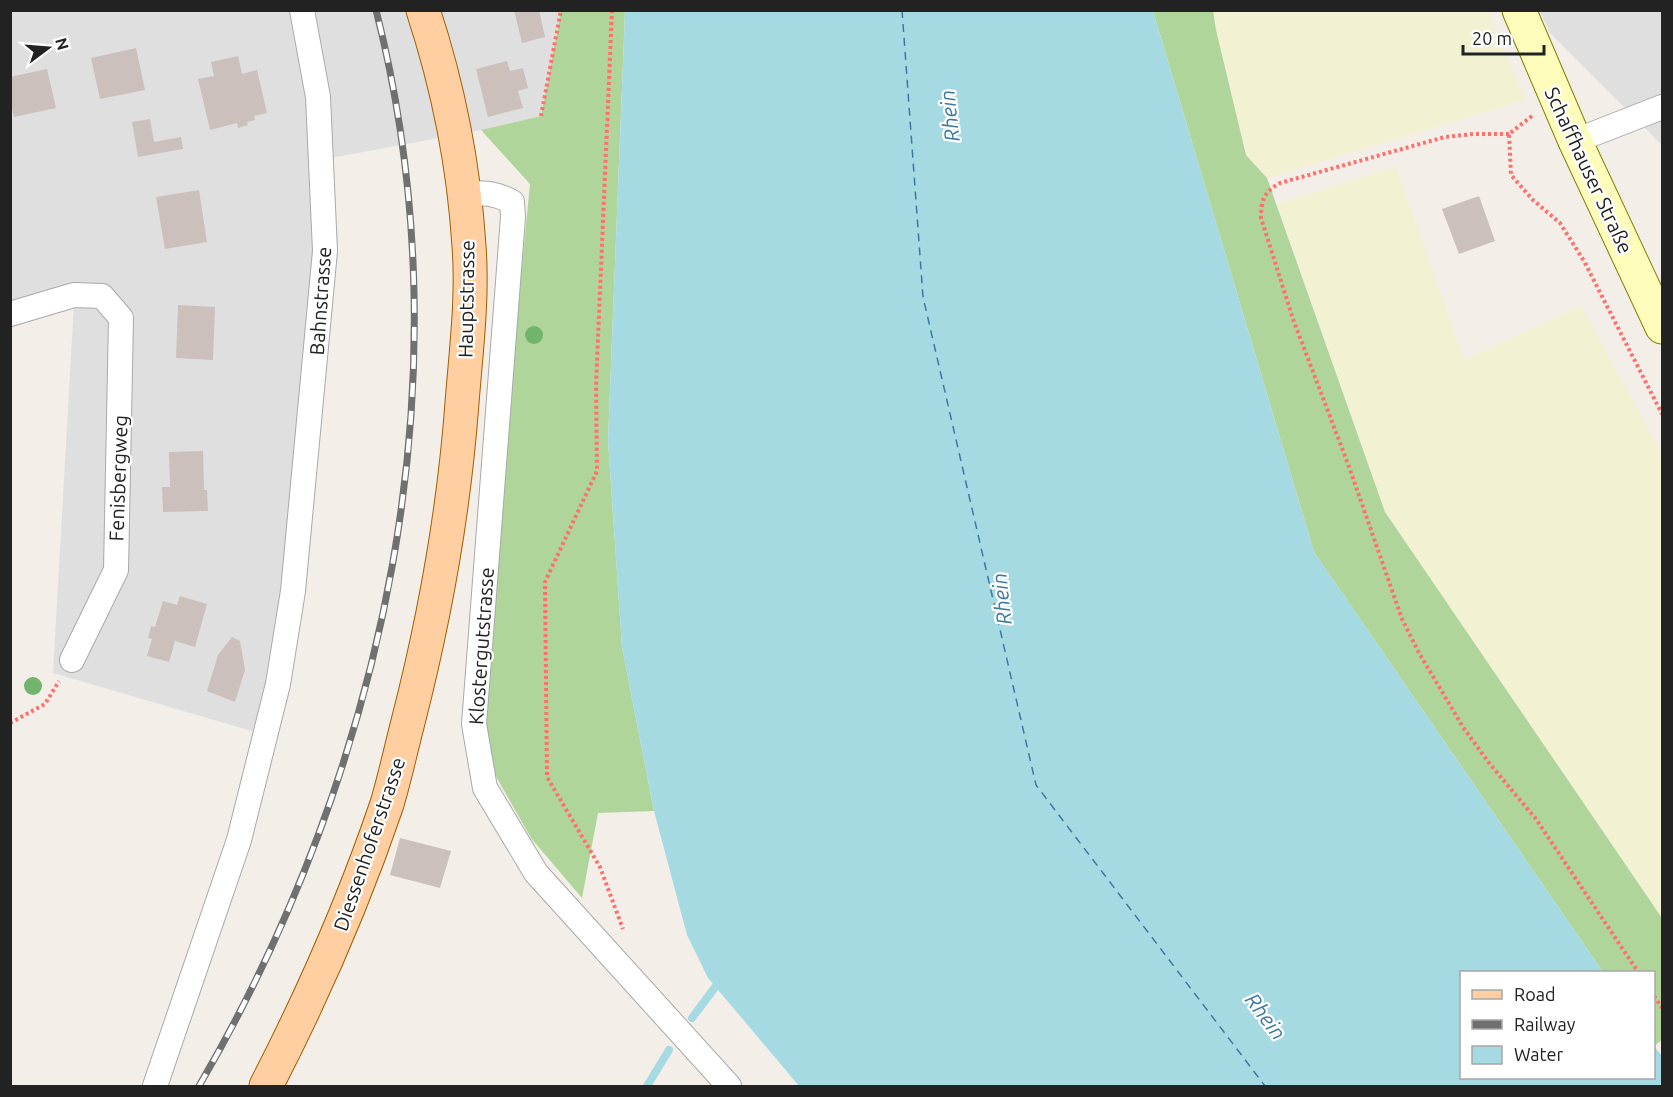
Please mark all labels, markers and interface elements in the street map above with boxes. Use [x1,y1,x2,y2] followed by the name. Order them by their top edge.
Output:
[18,18,78,78] north arrow
[1463,18,1544,56] scale bar
[1472,28,1512,48] text: 20 m
[52,36,73,52] text: N
[1540,83,1638,257] street label: Schaffhauser Straße
[934,89,964,143] water label: Rhein
[453,240,479,358] street label: Hauptstrasse
[305,246,335,356] street label: Bahnstrasse
[104,414,132,542] street label: Fenisbergweg
[464,566,498,726] street label: Klostergutstrasse
[986,572,1016,626] water label: Rhein
[329,754,409,934] street label: Diessenhoferstrasse
[1460,971,1655,1079] legend
[1514,984,1556,1004] text: Road
[1241,988,1291,1044] water label: Rhein
[1514,1014,1576,1034] text: Railway
[1514,1044,1564,1064] text: Water

